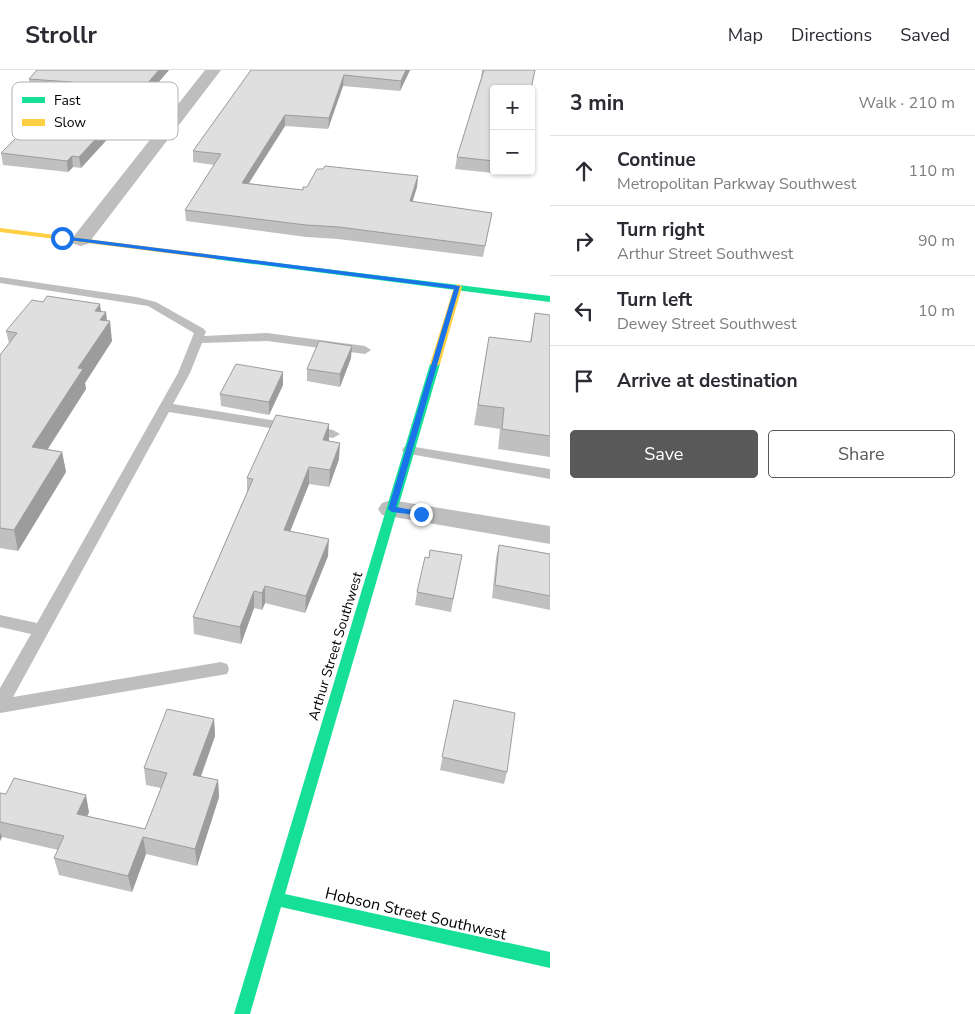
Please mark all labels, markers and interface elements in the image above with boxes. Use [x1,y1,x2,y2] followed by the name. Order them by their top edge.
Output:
[25,19,97,51] text: Strollr
[728,23,763,47] text: Map
[791,23,872,47] text: Directions
[900,23,950,47] text: Saved
[12,82,178,140] legend
[490,85,535,175] map controls
[490,85,535,130] button: +
[570,89,624,117] text: 3 min
[54,91,80,110] text: Fast
[859,92,955,114] text: Walk · 210 m
[54,113,86,132] text: Slow
[490,130,535,175] button: −
[617,147,696,173] text: Continue
[570,157,598,185] icon: ahead
[908,160,955,182] text: 110 m
[617,173,856,195] text: Metropolitan Parkway Southwest
[617,217,704,243] text: Turn right
[51,227,74,250] route start
[570,227,598,255] icon: right
[918,230,955,252] text: 90 m
[617,243,793,265] text: Arthur Street Southwest
[617,287,692,313] text: Turn left
[570,297,598,325] icon: left
[918,300,955,322] text: 10 m
[617,313,797,335] text: Dewey Street Southwest
[570,367,598,395] icon: arrive
[617,368,798,394] text: Arrive at destination
[570,430,758,478] button: Save
[768,430,955,478] button: Share
[410,503,433,526] route end
[304,569,367,723] street label: Arthur Street Southwest
[323,882,509,946] street label: Hobson Street Southwest

